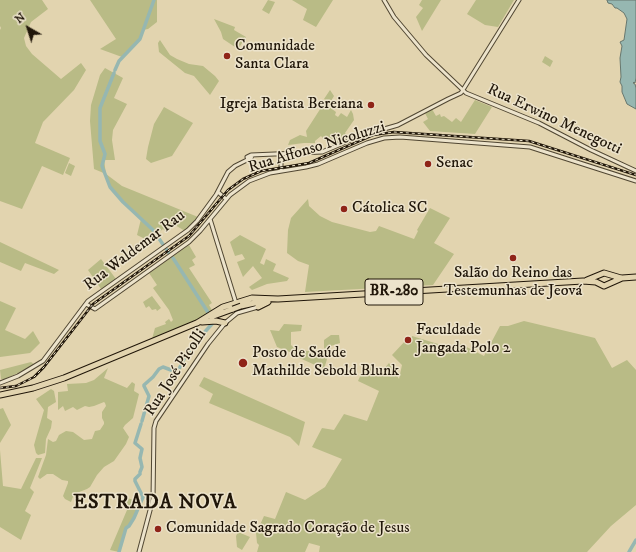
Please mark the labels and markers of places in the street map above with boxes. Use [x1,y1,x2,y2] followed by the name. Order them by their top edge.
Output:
[235,37,315,75] place label: Comunidade Santa Clara
[222,51,232,61] marker: Comunidade Santa Clara
[220,95,363,115] place label: Igreja Batista Bereiana
[366,100,376,110] marker: Igreja Batista Bereiana
[436,154,473,174] place label: Senac
[423,159,433,169] marker: Senac
[352,199,427,219] place label: Cátolica SC
[339,204,349,214] marker: Cátolica SC
[508,253,518,263] marker: Salão do Reino das Testemunhas de Jeová
[444,264,582,302] place label: Salão do Reino das Testemunhas de Jeová
[416,321,511,359] place label: Faculdade Jangada Polo 2
[403,335,413,345] marker: Faculdade Jangada Polo 2
[252,344,399,382] place label: Posto de Saúde Mathilde Sebold Blunk
[237,357,249,369] marker: Posto de Saúde Mathilde Sebold Blunk
[166,519,410,539] place label: Comunidade Sagrado Coração de Jesus
[153,524,163,534] marker: Comunidade Sagrado Coração de Jesus

